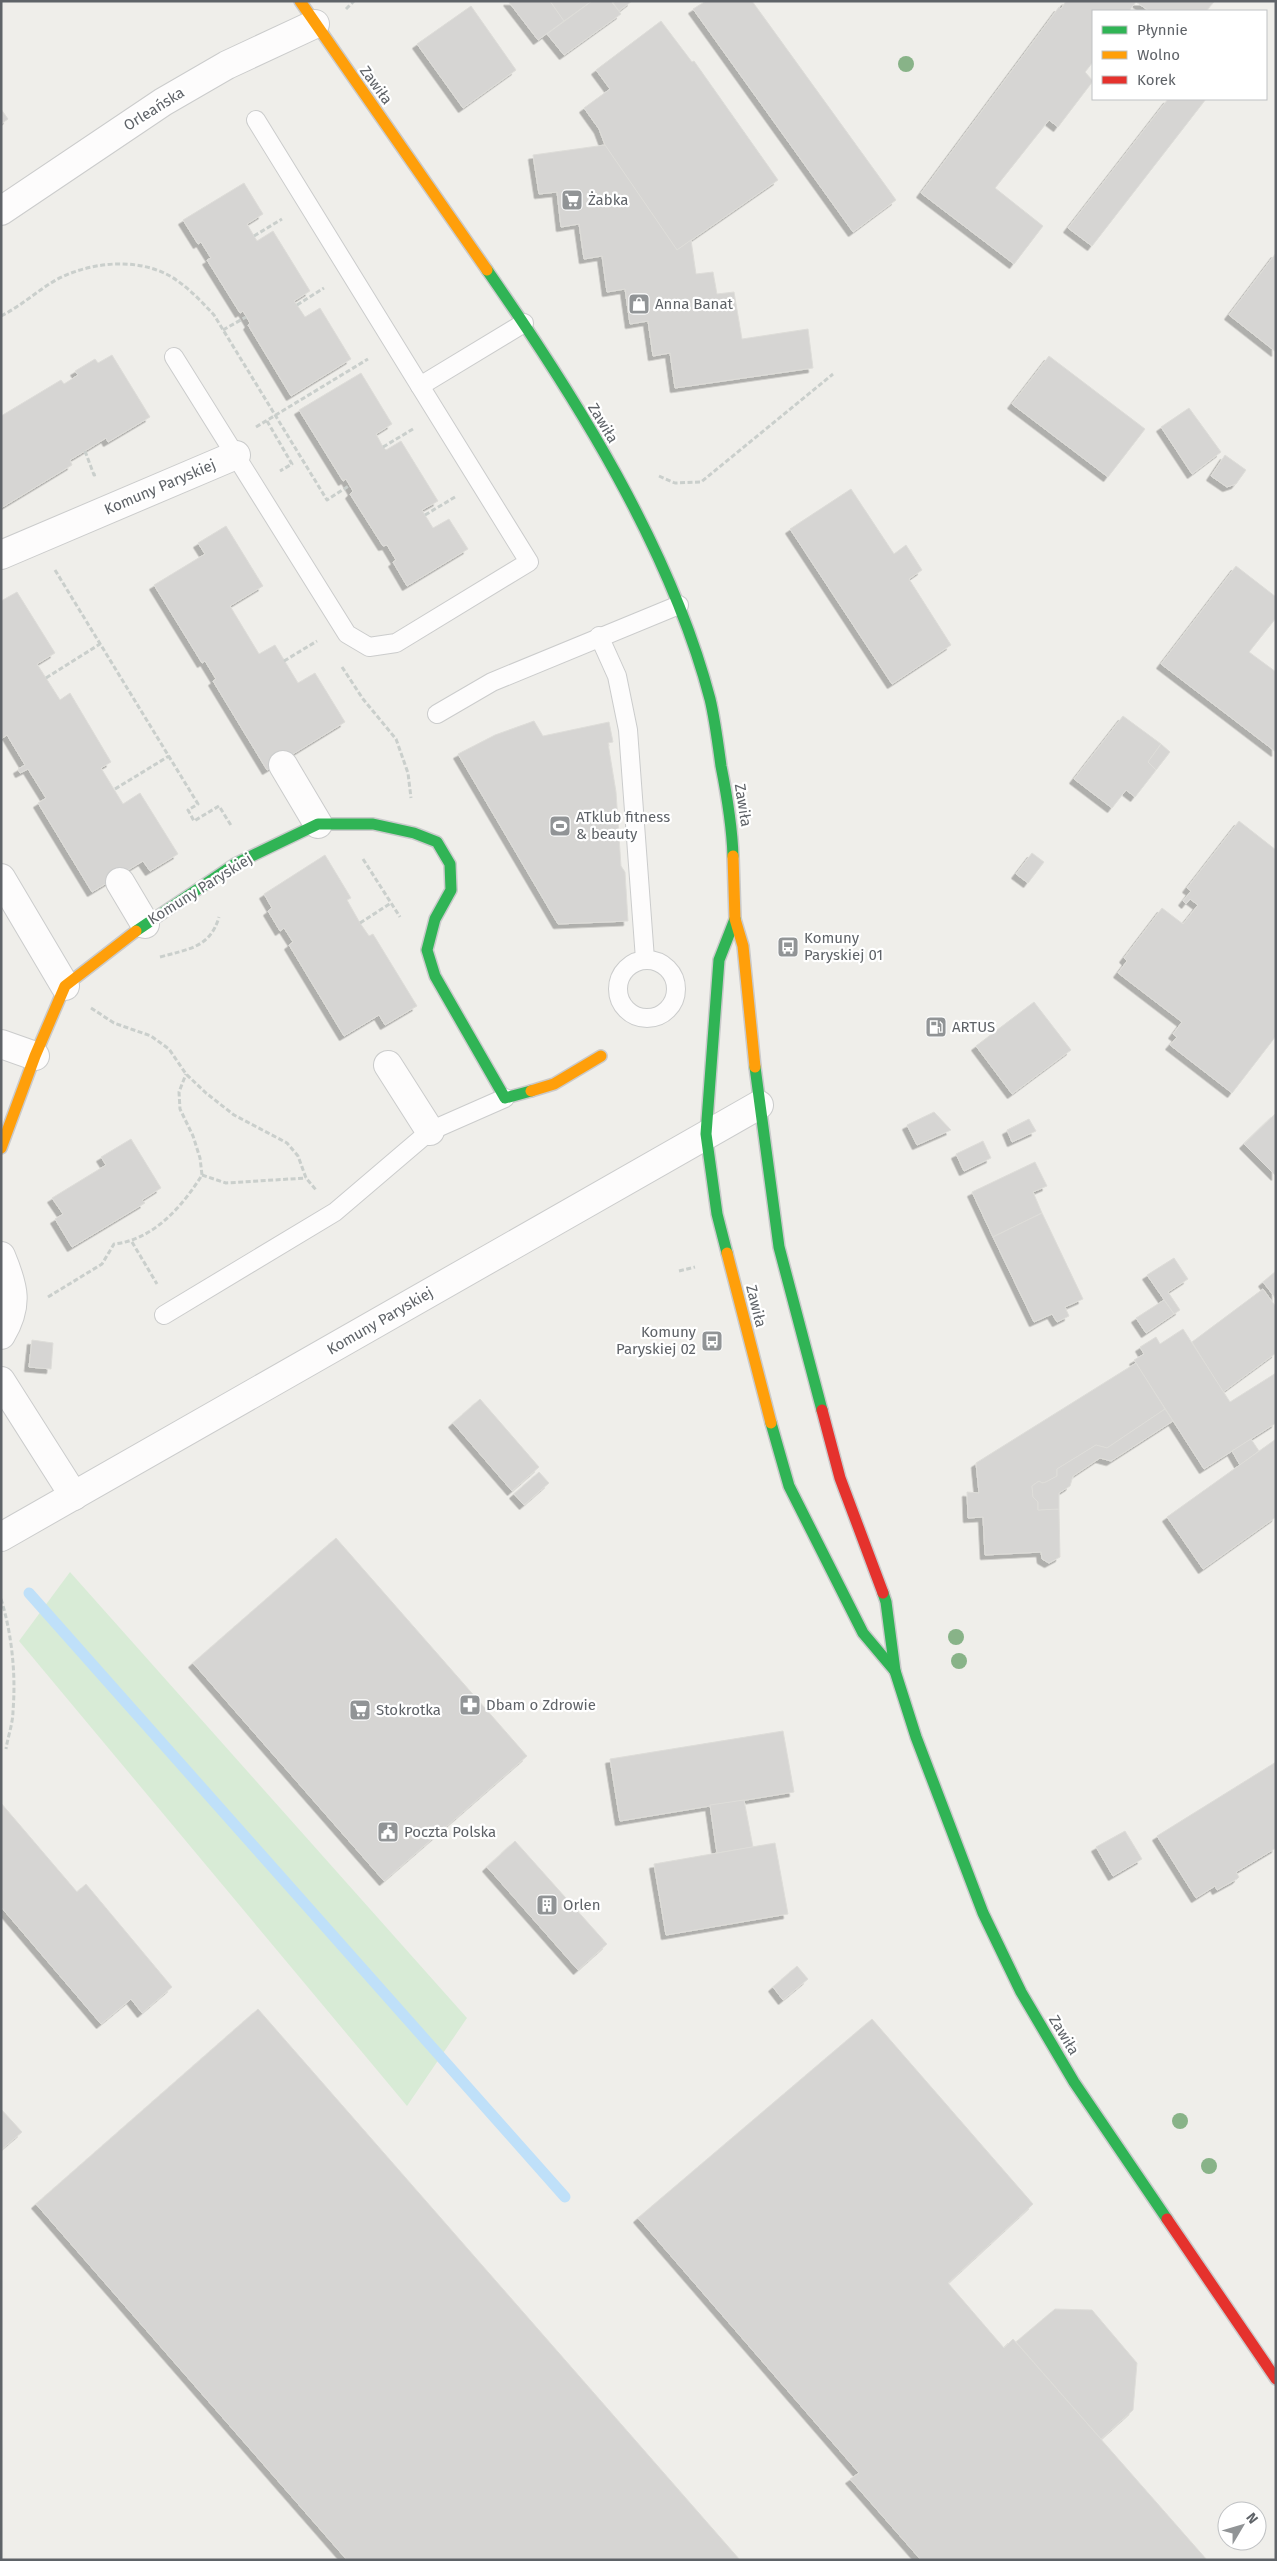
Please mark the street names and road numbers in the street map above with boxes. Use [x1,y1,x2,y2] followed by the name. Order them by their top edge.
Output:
[356,62,396,108] street label: Zawiła
[120,83,188,135] street label: Orleańska
[584,400,622,446] street label: Zawiła
[102,455,218,519] street label: Komuny Paryskiej
[731,782,755,828] street label: Zawiła
[145,850,255,928] street label: Komuny Paryskiej
[324,1283,436,1359] street label: Komuny Paryskiej
[742,1283,770,1329] street label: Zawiła
[1045,2012,1083,2058] street label: Zawiła

